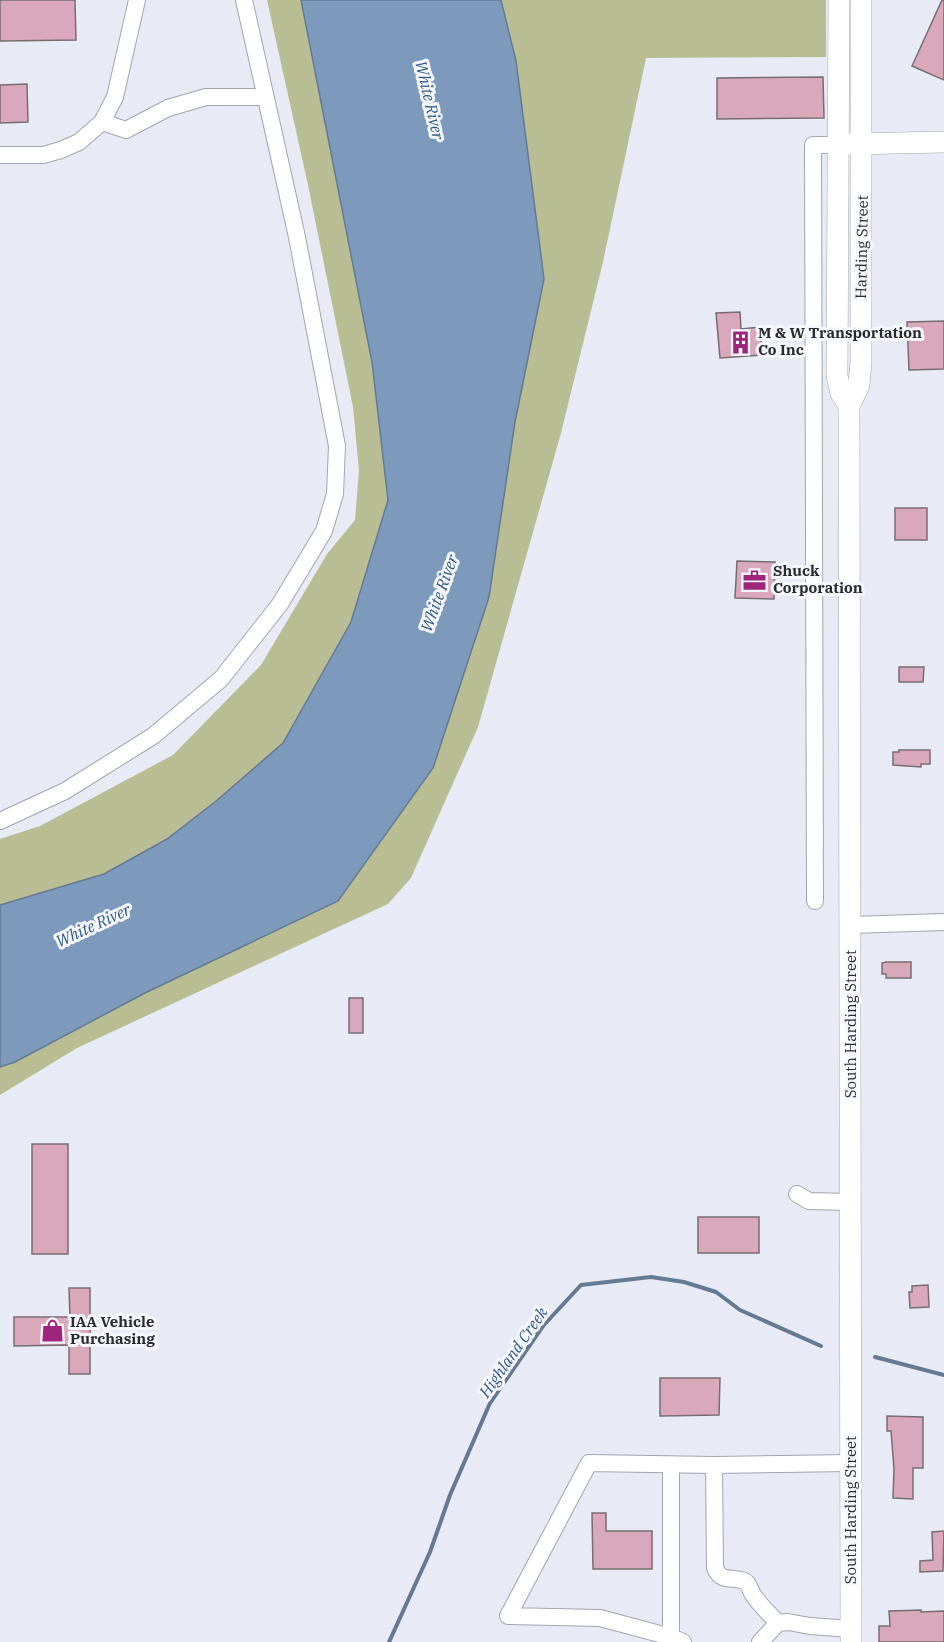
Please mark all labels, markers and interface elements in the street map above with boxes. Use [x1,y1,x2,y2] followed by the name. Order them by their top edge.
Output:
[411,59,449,142] water label: White River
[851,195,872,299] street label: Harding Street
[758,323,922,359] place label: M & W Transportation Co Inc
[727,329,753,355] building icon: M & W Transportation Co Inc
[416,551,462,634] water label: White River
[773,561,863,597] place label: Shuck Corporation
[742,567,768,593] office icon: Shuck Corporation
[52,899,135,951] water label: White River
[841,950,860,1098] street label: South Harding Street
[474,1302,552,1402] water label: Highland Creek
[70,1312,155,1348] place label: IAA Vehicle Purchasing
[39,1318,65,1344] shop icon: IAA Vehicle Purchasing
[841,1436,860,1584] street label: South Harding Street

